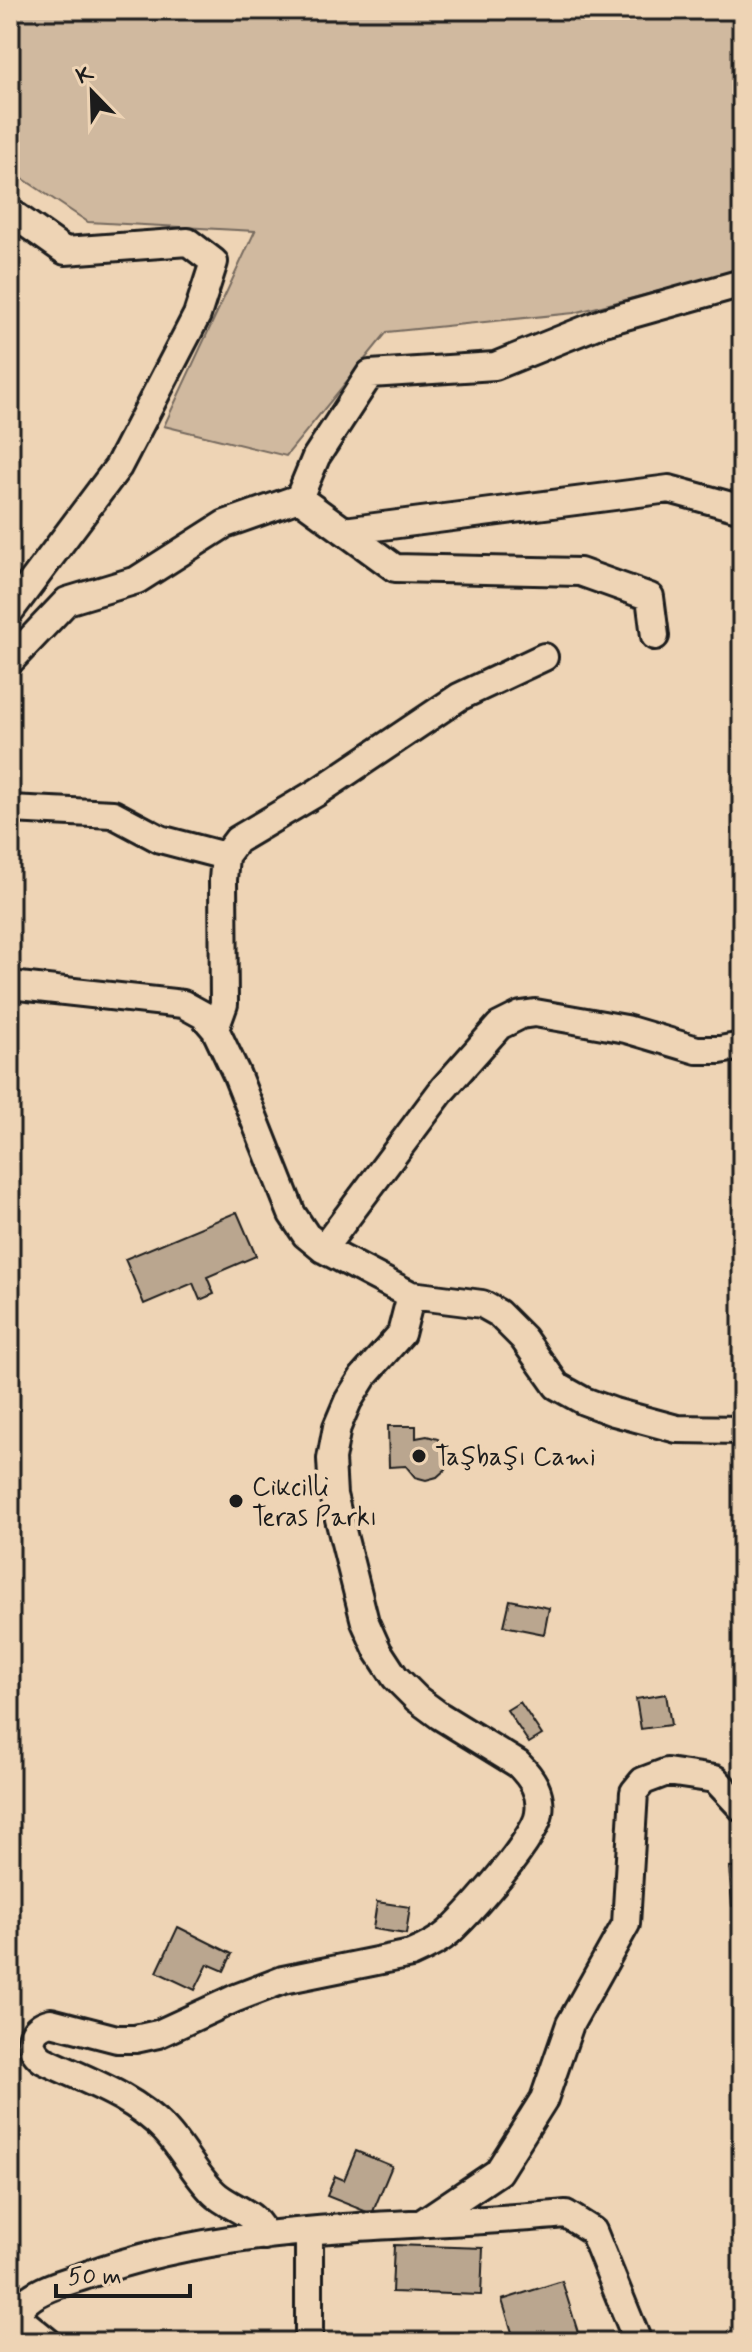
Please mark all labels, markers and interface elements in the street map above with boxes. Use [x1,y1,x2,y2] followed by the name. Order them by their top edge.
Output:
[52,52,132,132] north arrow
[72,59,98,91] text: K
[435,1441,596,1475] place label: Taşbaşı Cami
[410,1447,428,1465] marker: Taşbaşı Cami
[252,1471,377,1535] place label: Cikcilli Teras Parkı
[227,1492,245,1510] marker: Cikcilli Teras Parkı
[56,2248,190,2298] scale bar
[68,2262,122,2293] text: 50 m

